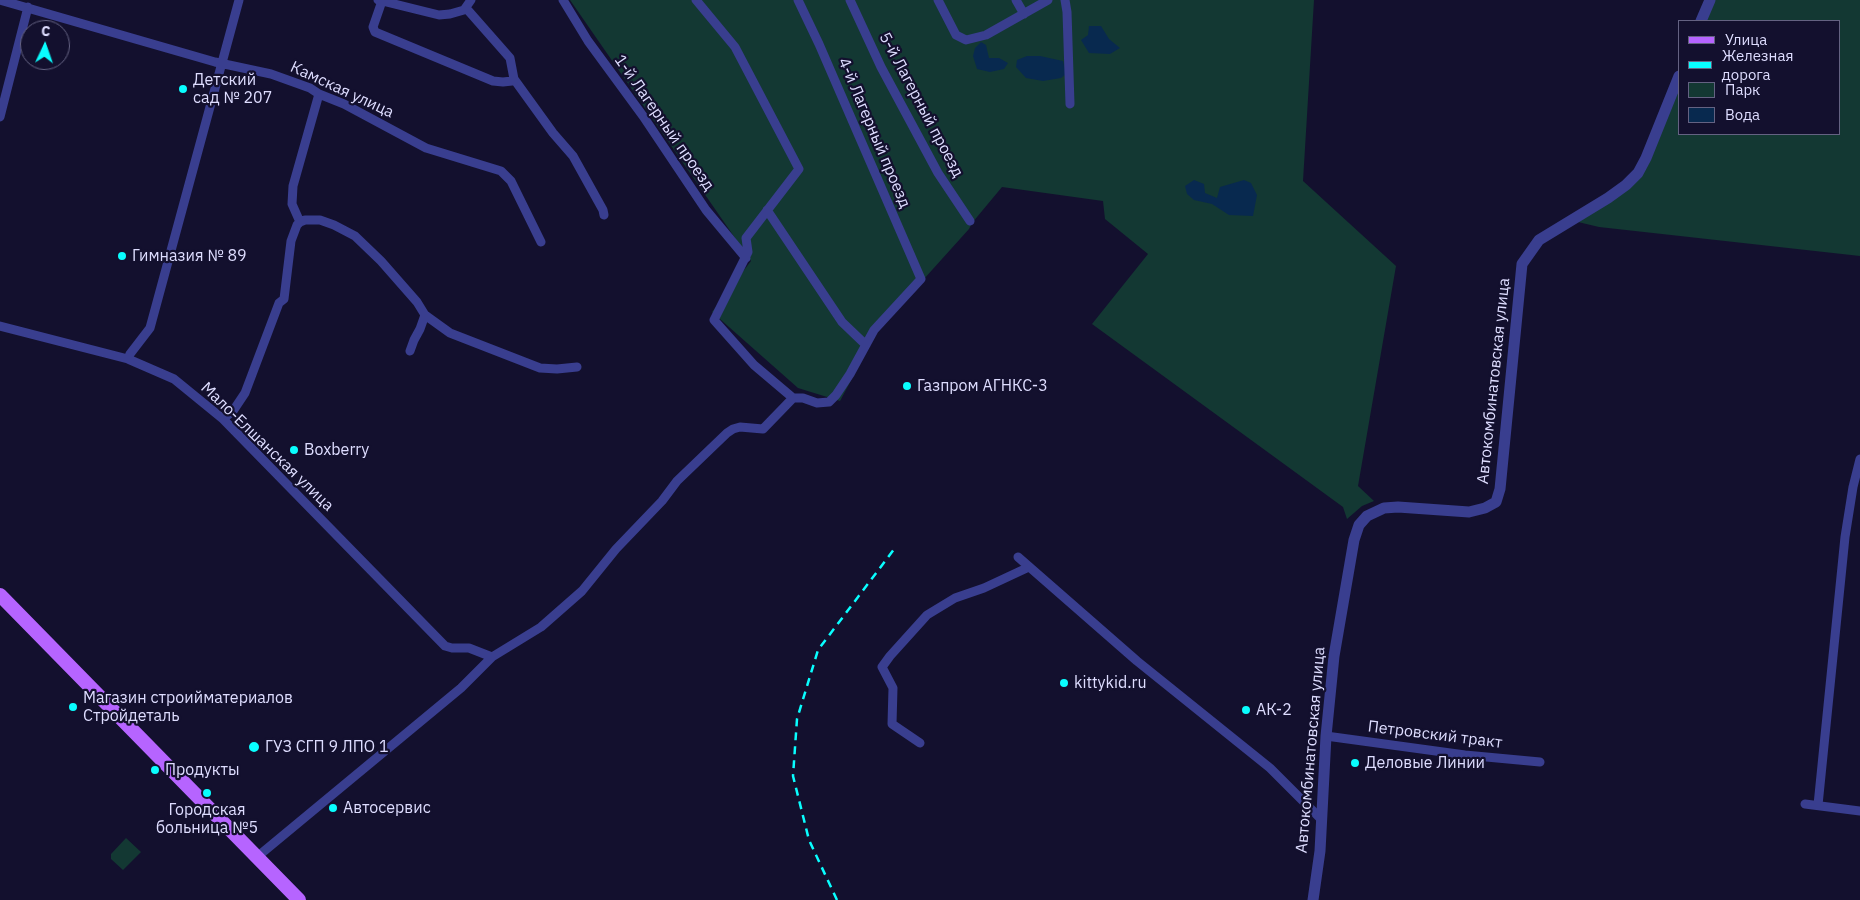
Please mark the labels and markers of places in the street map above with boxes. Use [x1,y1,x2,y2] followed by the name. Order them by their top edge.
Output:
[193,70,272,108] place label: Детский сад № 207
[177,83,189,95] marker: Детский сад № 207
[132,246,247,266] place label: Гимназия № 89
[116,250,128,262] marker: Гимназия № 89
[917,376,1048,396] place label: Газпром АГНКС-3
[901,380,913,392] marker: Газпром АГНКС-3
[304,440,369,460] place label: Boxberry
[288,444,300,456] marker: Boxberry
[1074,673,1147,693] place label: kittykid.ru
[1058,677,1070,689] marker: kittykid.ru
[83,688,293,726] place label: Магазин строийматериалов Стройдеталь
[1256,700,1292,720] place label: АК-2
[67,701,79,713] marker: Магазин строийматериалов Стройдеталь
[1240,704,1252,716] marker: АК-2
[265,737,389,757] place label: ГУЗ СГП 9 ЛПО 1
[247,740,261,754] marker: ГУЗ СГП 9 ЛПО 1
[1365,753,1485,773] place label: Деловые Линии
[1349,757,1361,769] marker: Деловые Линии
[165,760,240,780] place label: Продукты
[149,764,161,776] marker: Продукты
[201,787,213,799] marker: Городская больница №5
[343,798,431,818] place label: Автосервис
[156,800,258,838] place label: Городская больница №5
[327,802,339,814] marker: Автосервис

